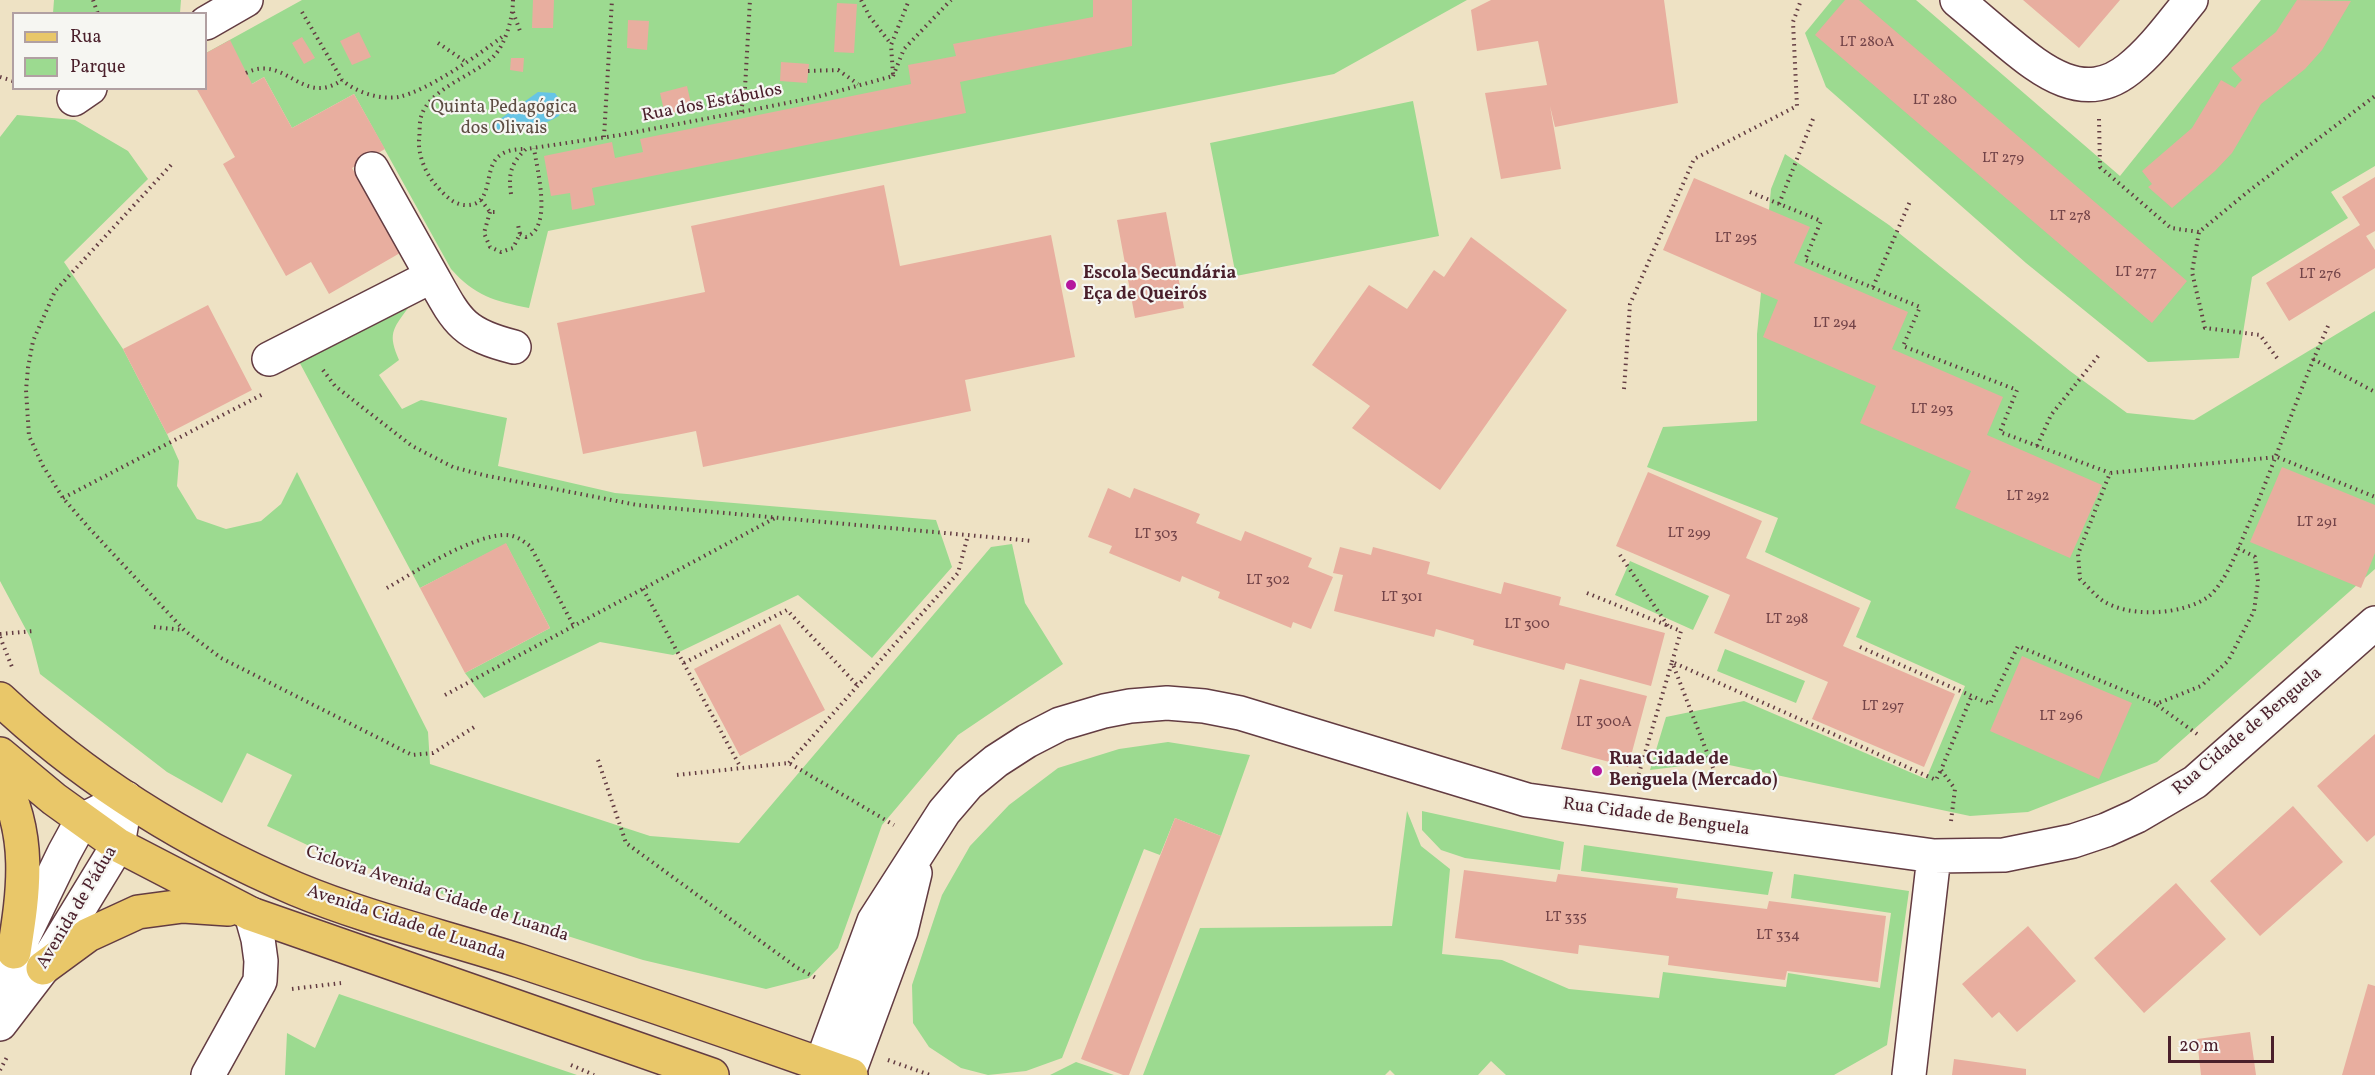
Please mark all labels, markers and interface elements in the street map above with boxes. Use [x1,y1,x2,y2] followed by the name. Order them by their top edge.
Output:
[12,12,207,90] legend
[70,25,101,50] text: Rua
[1840,34,1894,52] house number: LT 280A
[70,55,125,80] text: Parque
[640,80,784,128] street label: Rua dos Estábulos
[1913,92,1957,110] house number: LT 280
[431,98,577,140] park label: Quinta Pedagógica dos Olivais
[1982,150,2024,168] house number: LT 279
[2049,208,2091,226] house number: LT 278
[1715,230,1757,248] house number: LT 295
[1083,264,1236,306] place label: Escola Secundária Eça de Queirós
[2115,264,2157,282] house number: LT 277
[2299,266,2341,284] house number: LT 276
[1064,278,1078,292] marker: Escola Secundária Eça de Queirós
[1813,315,1857,333] house number: LT 294
[1911,401,1953,419] house number: LT 293
[2006,488,2050,506] house number: LT 292
[2296,514,2338,532] house number: LT 291
[1667,525,1711,543] house number: LT 299
[1134,526,1178,544] house number: LT 303
[1246,572,1290,590] house number: LT 302
[1381,589,1423,607] house number: LT 301
[1766,611,1808,629] house number: LT 298
[1504,616,1550,634] house number: LT 300
[2169,663,2327,801] street label: Rua Cidade de Benguela
[1862,698,1904,716] house number: LT 297
[2039,708,2083,726] house number: LT 296
[1576,714,1632,732] house number: LT 300A
[1609,750,1778,792] place label: Rua Cidade de Benguela (Mercado)
[1590,764,1604,778] marker: Rua Cidade de Benguela (Mercado)
[1561,794,1751,842] street label: Rua Cidade de Benguela
[303,842,571,948] street label: Ciclovia Avenida Cidade de Luanda
[33,843,123,973] street label: Avenida de Pádua
[304,882,508,966] street label: Avenida Cidade de Luanda
[1545,909,1587,927] house number: LT 335
[1756,927,1800,945] house number: LT 334
[2171,1024,2278,1062] scale bar
[2179,1034,2219,1059] text: 20 m

